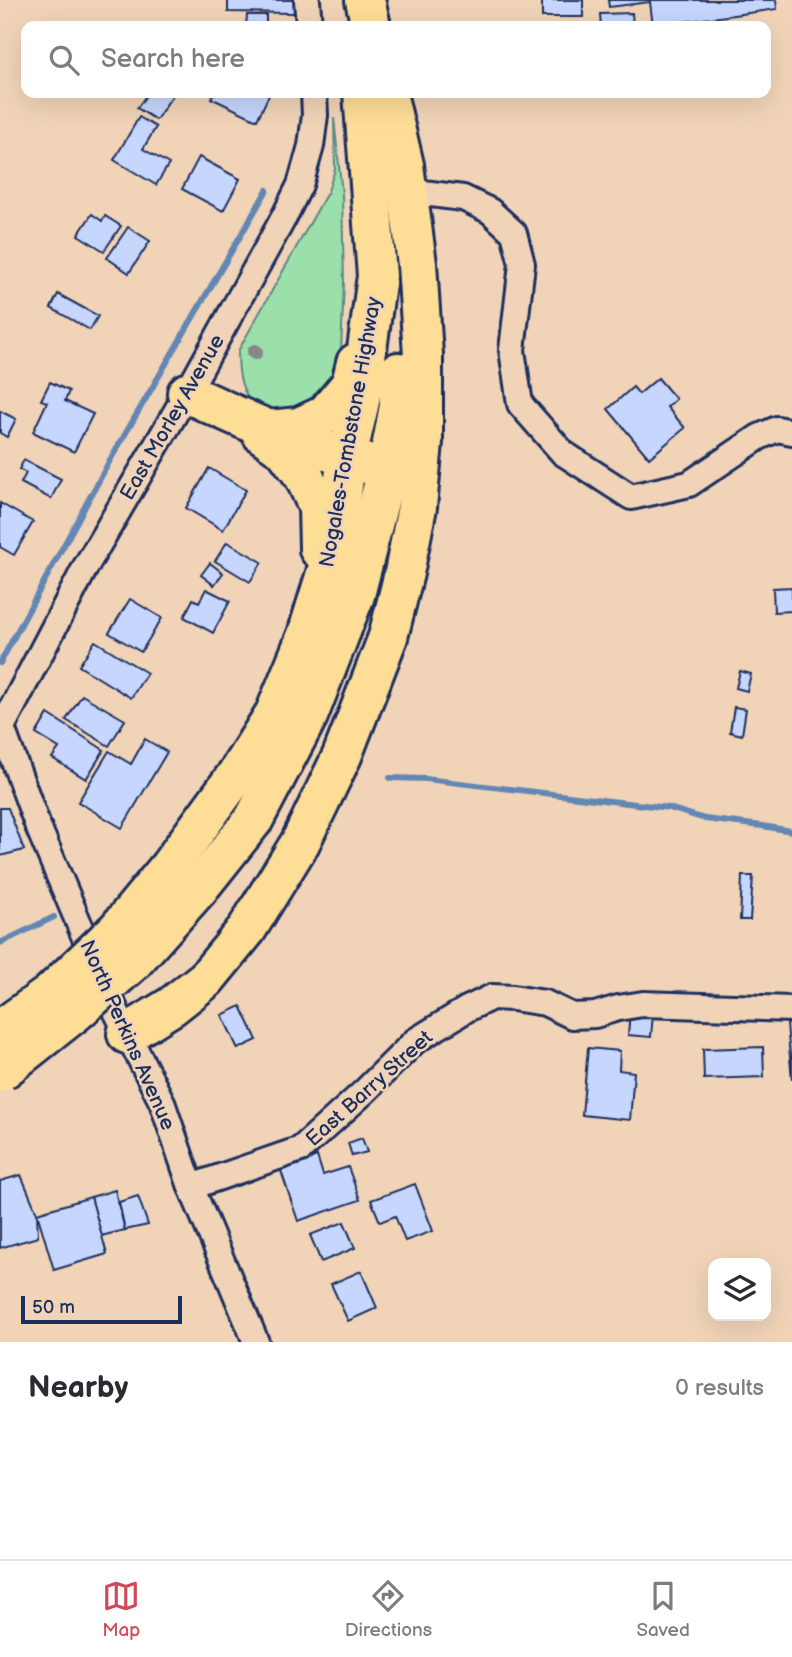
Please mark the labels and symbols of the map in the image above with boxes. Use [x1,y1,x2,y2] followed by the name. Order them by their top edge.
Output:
[314,294,387,569] street label: Nogales-Tombstone Highway
[115,330,230,504] street label: East Morley Avenue
[74,936,181,1134] street label: North Perkins Avenue
[301,1025,438,1152] street label: East Barry Street
[21,1293,182,1325] scale bar

